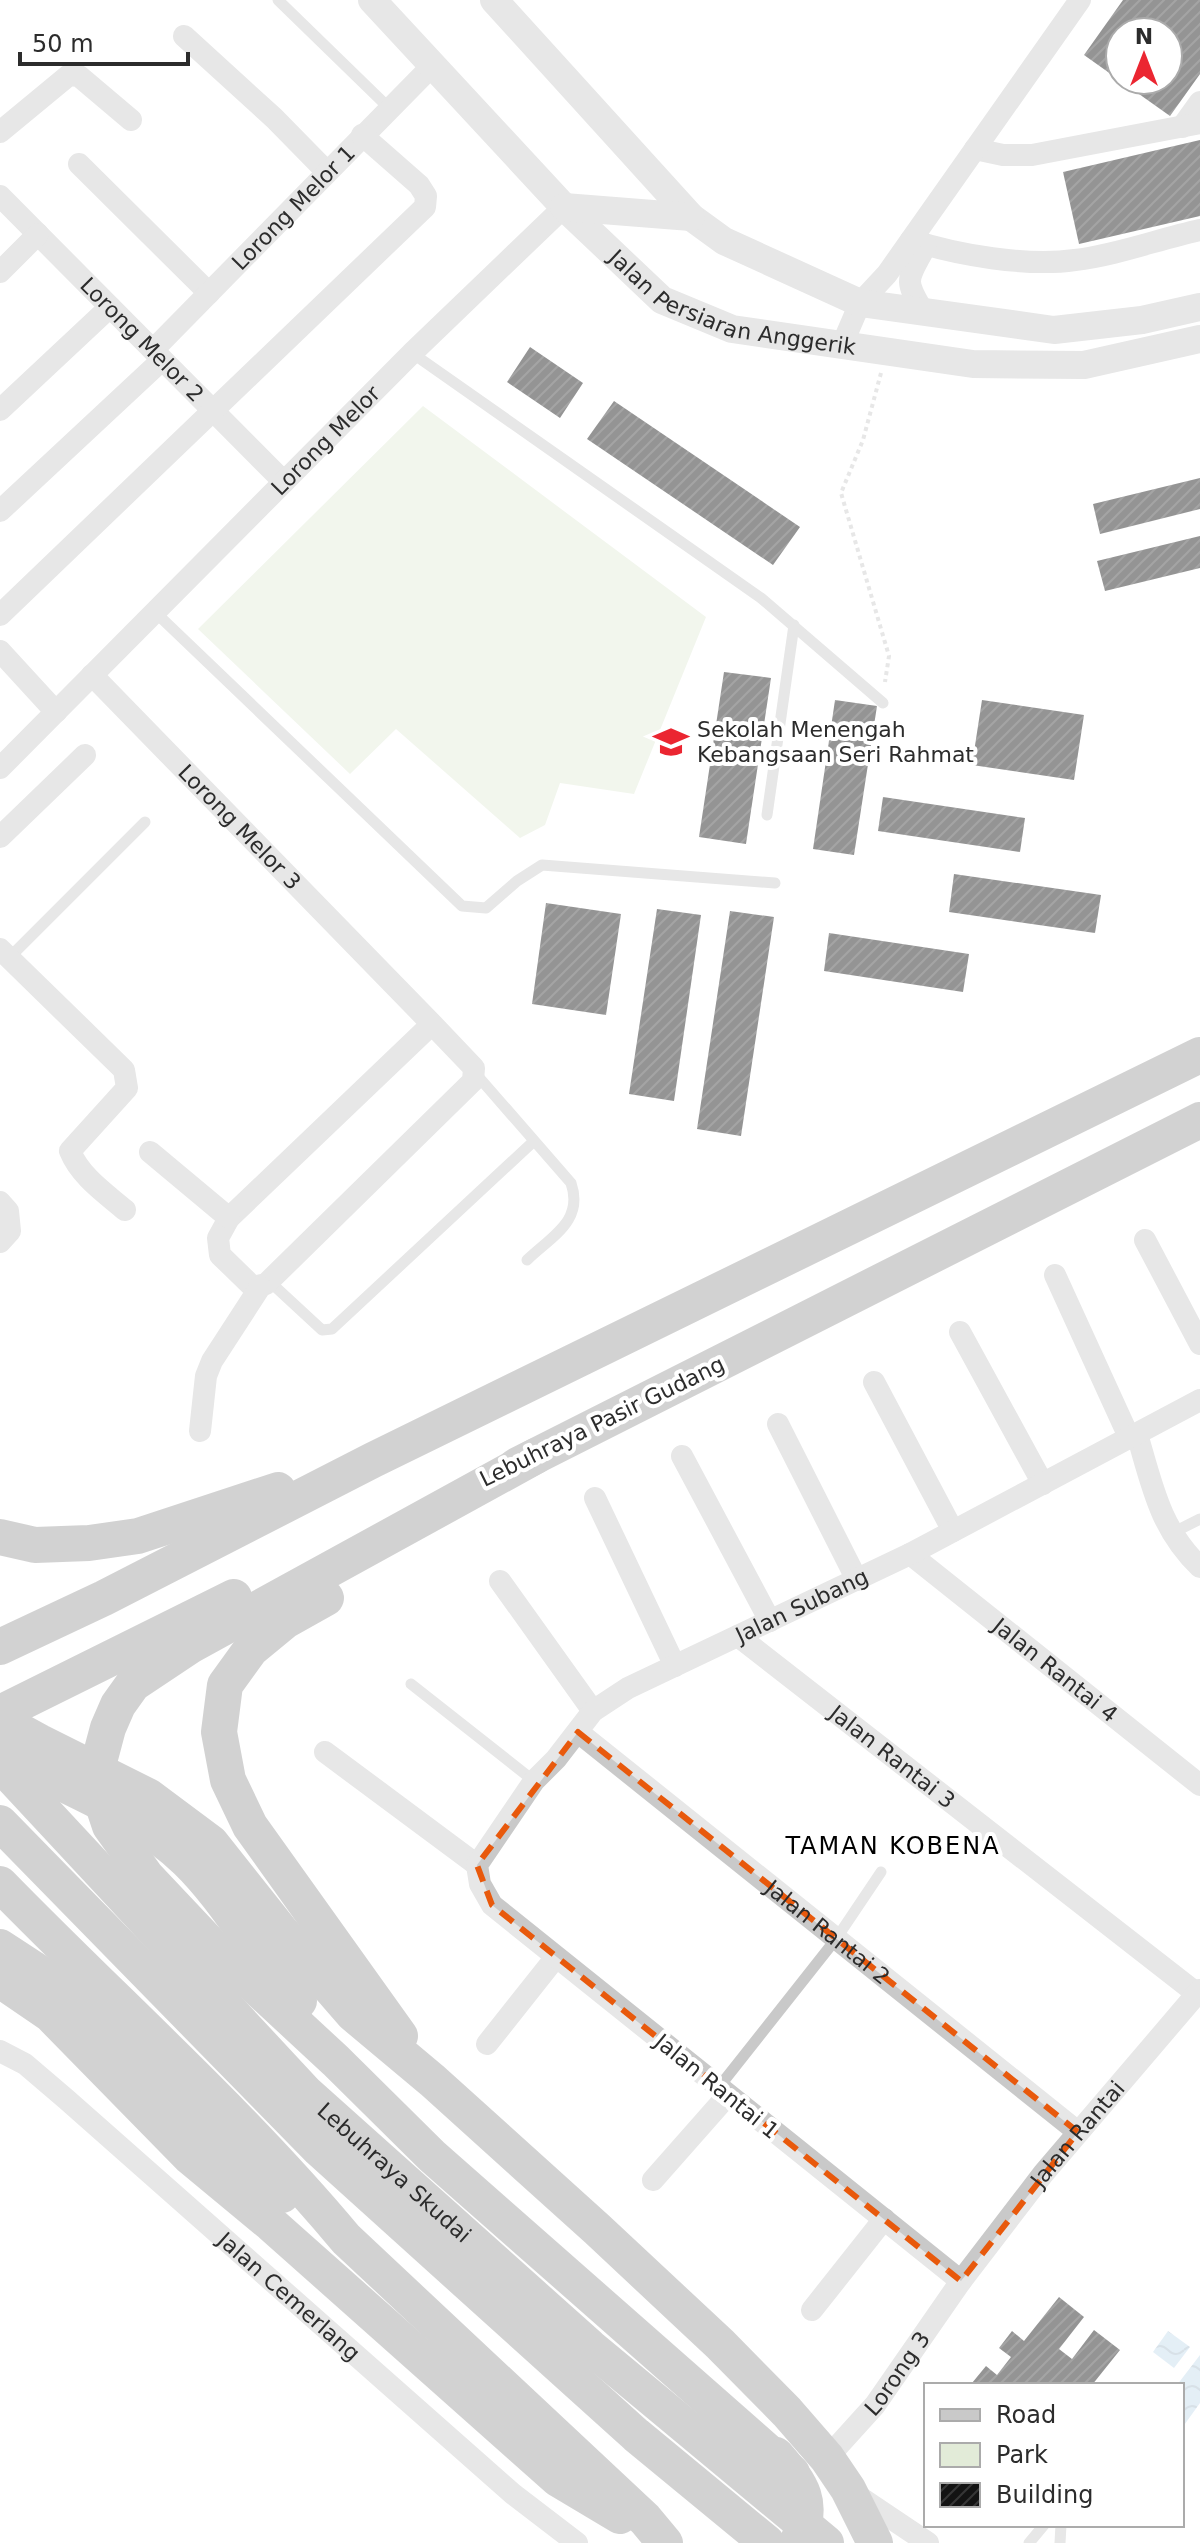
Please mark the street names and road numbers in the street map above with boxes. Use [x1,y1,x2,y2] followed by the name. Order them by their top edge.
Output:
[227,140,360,275] street label: Lorong Melor 1
[602,243,858,360] street label: Jalan Persiaran Anggerik
[75,273,209,407] street label: Lorong Melor 2
[266,380,386,500] street label: Lorong Melor
[173,760,306,895] street label: Lorong Melor 3
[476,1351,729,1492] street label: Lebuhraya Pasir Gudang
[730,1564,872,1649] street label: Jalan Subang
[986,1612,1122,1727] street label: Jalan Rantai 4
[823,1699,960,1813] street label: Jalan Rantai 3
[759,1874,895,1990] street label: Jalan Rantai 2
[648,2028,784,2144] street label: Jalan Rantai 1
[1025,2076,1130,2194] street label: Jalan Rantai
[312,2098,476,2247] street label: Lebuhraya Skudai
[211,2226,365,2366] street label: Jalan Cemerlang
[860,2327,935,2421] street label: Lorong 3

